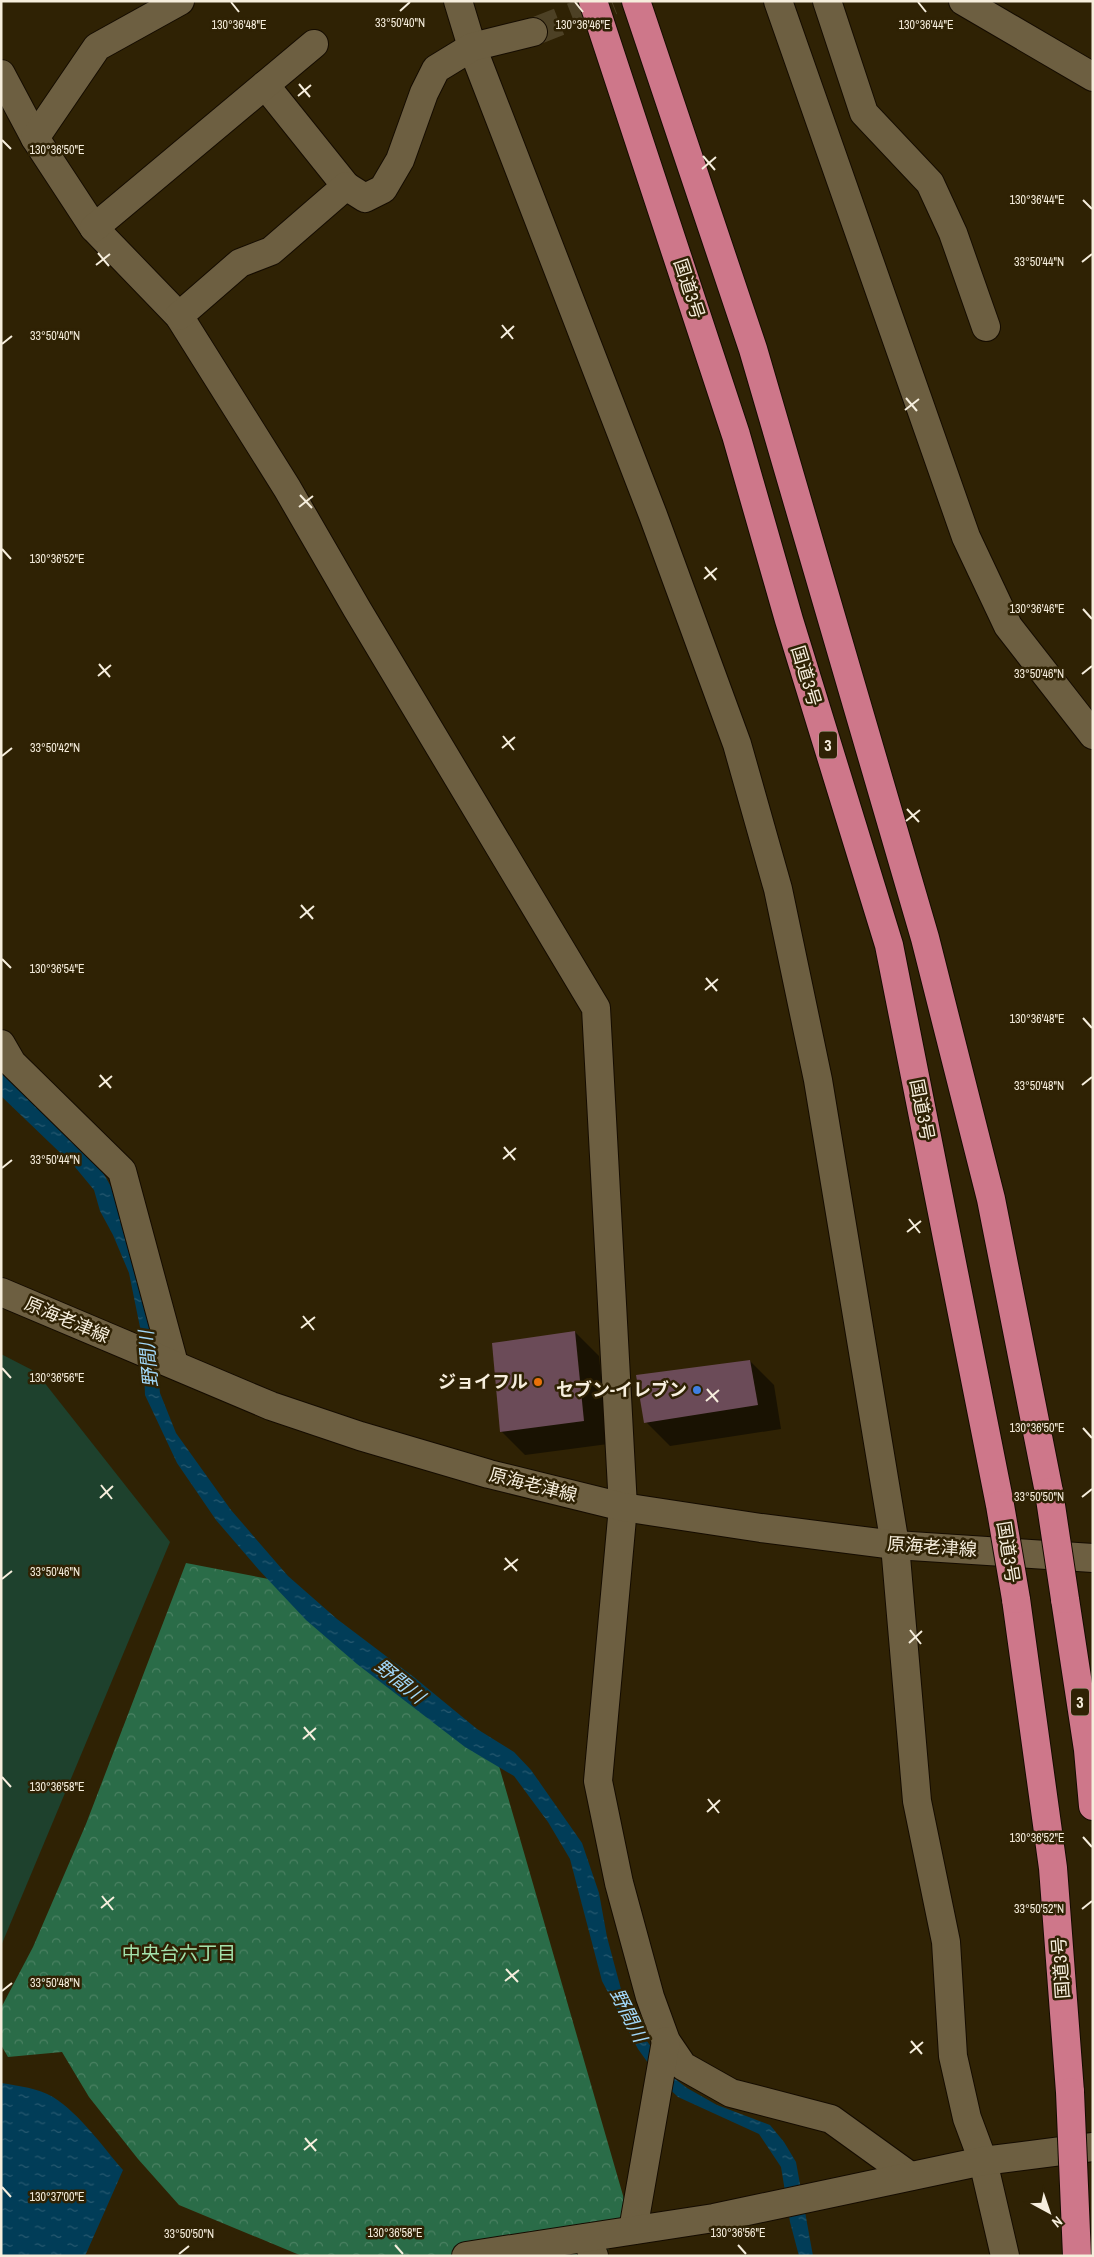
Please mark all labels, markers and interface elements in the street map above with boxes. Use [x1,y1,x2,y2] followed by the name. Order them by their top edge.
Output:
[375,15,425,31] text: 33°50'40"N
[211,17,267,33] text: 130°36'48"E
[555,17,611,33] text: 130°36'46"E
[898,17,954,33] text: 130°36'44"E
[29,142,85,158] text: 130°36'50"E
[1009,192,1065,208] text: 130°36'44"E
[1014,254,1064,270] text: 33°50'44"N
[668,255,711,322] street label: 国道3号
[30,328,80,344] text: 33°50'40"N
[29,551,85,567] text: 130°36'52"E
[1009,601,1065,617] text: 130°36'46"E
[785,642,828,709] street label: 国道3号
[1014,666,1064,682] text: 33°50'46"N
[819,732,837,758] road number: 3
[30,740,80,756] text: 33°50'42"N
[29,961,85,977] text: 130°36'54"E
[1009,1011,1065,1027] text: 130°36'48"E
[904,1077,941,1143] street label: 国道3号
[1014,1078,1064,1094] text: 33°50'48"N
[30,1152,80,1168] text: 33°50'44"N
[21,1290,114,1349] street label: 原海老津線
[132,1327,163,1389] water label: 野間川
[438,1369,528,1394] place label: ジョイフル
[29,1370,85,1386] text: 130°36'56"E
[532,1376,544,1388] marker: ジョイフル
[556,1377,687,1402] place label: セブン-イレブン
[691,1384,703,1396] marker: セブン-イレブン
[1009,1420,1065,1436] text: 130°36'50"E
[486,1461,580,1508] street label: 原海老津線
[1014,1489,1064,1505] text: 33°50'50"N
[991,1519,1026,1585] street label: 国道3号
[886,1531,978,1562] street label: 原海老津線
[30,1564,80,1580] text: 33°50'46"N
[370,1653,432,1710] water label: 野間川
[1071,1688,1089,1715] road number: 3
[29,1779,85,1795] text: 130°36'58"E
[1009,1830,1065,1846] text: 130°36'52"E
[1014,1901,1064,1917] text: 33°50'52"N
[1046,1936,1075,2000] street label: 国道3号
[122,1940,236,1966] district label: 中央台六丁目
[30,1975,80,1991] text: 33°50'48"N
[604,1984,654,2048] water label: 野間川
[1024,2187,1074,2237] north arrow
[29,2189,85,2205] text: 130°37'00"E
[1048,2212,1066,2232] text: N
[367,2225,423,2241] text: 130°36'58"E
[710,2225,766,2241] text: 130°36'56"E
[164,2226,214,2242] text: 33°50'50"N

